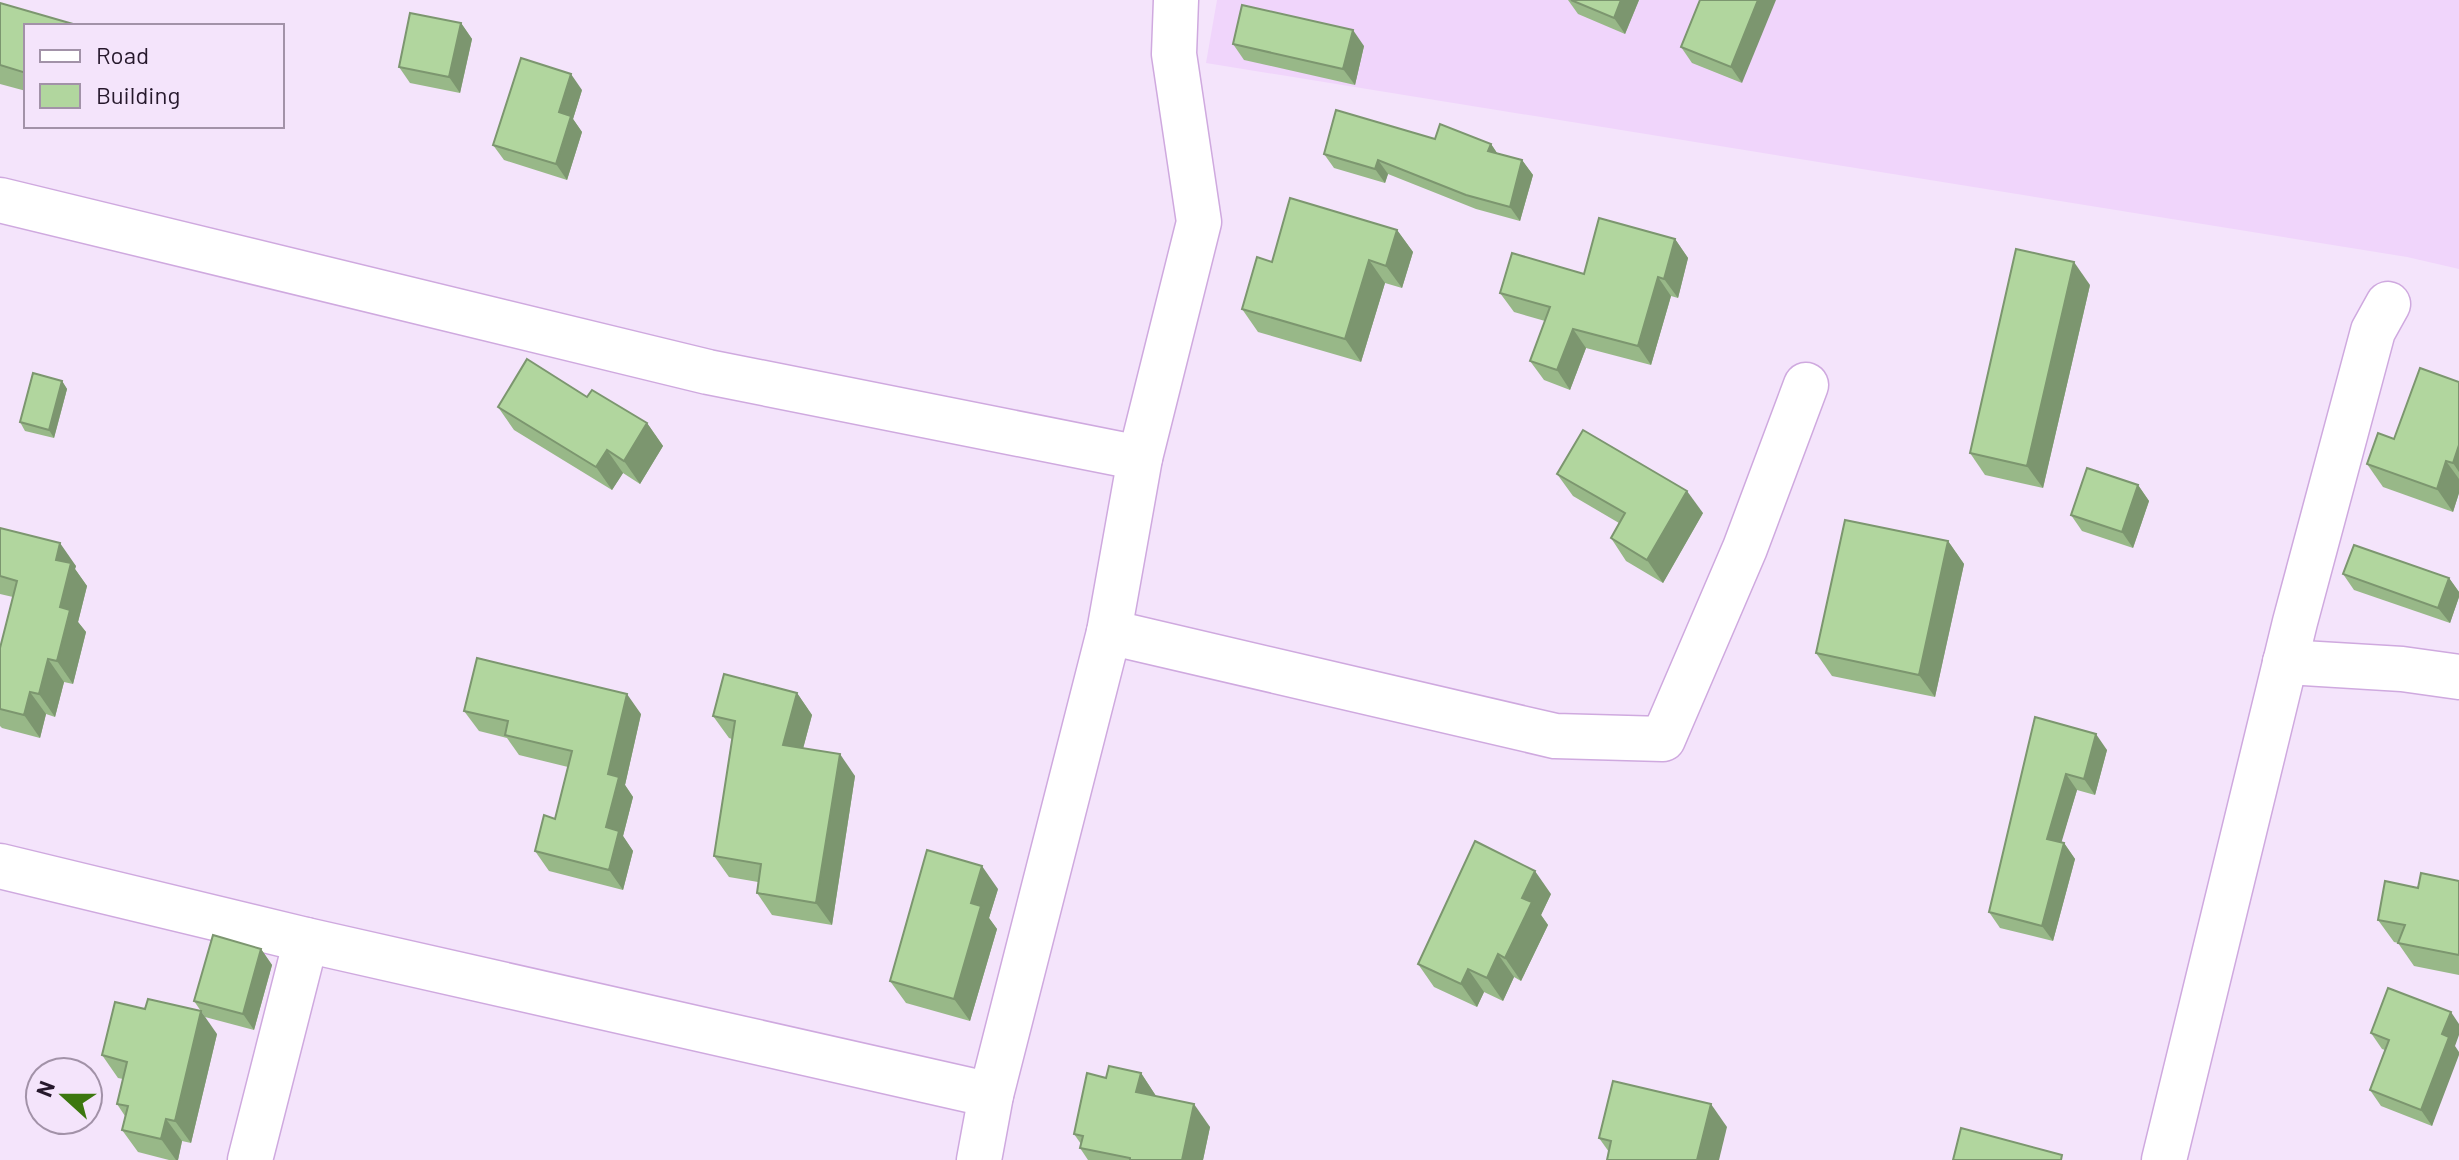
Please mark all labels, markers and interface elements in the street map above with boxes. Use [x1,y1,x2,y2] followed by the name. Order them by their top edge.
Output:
[24,24,284,128] legend
[96,40,149,69] text: Road
[96,80,180,109] text: Building
[24,1056,104,1136] north arrow
[30,1077,59,1100] text: N

